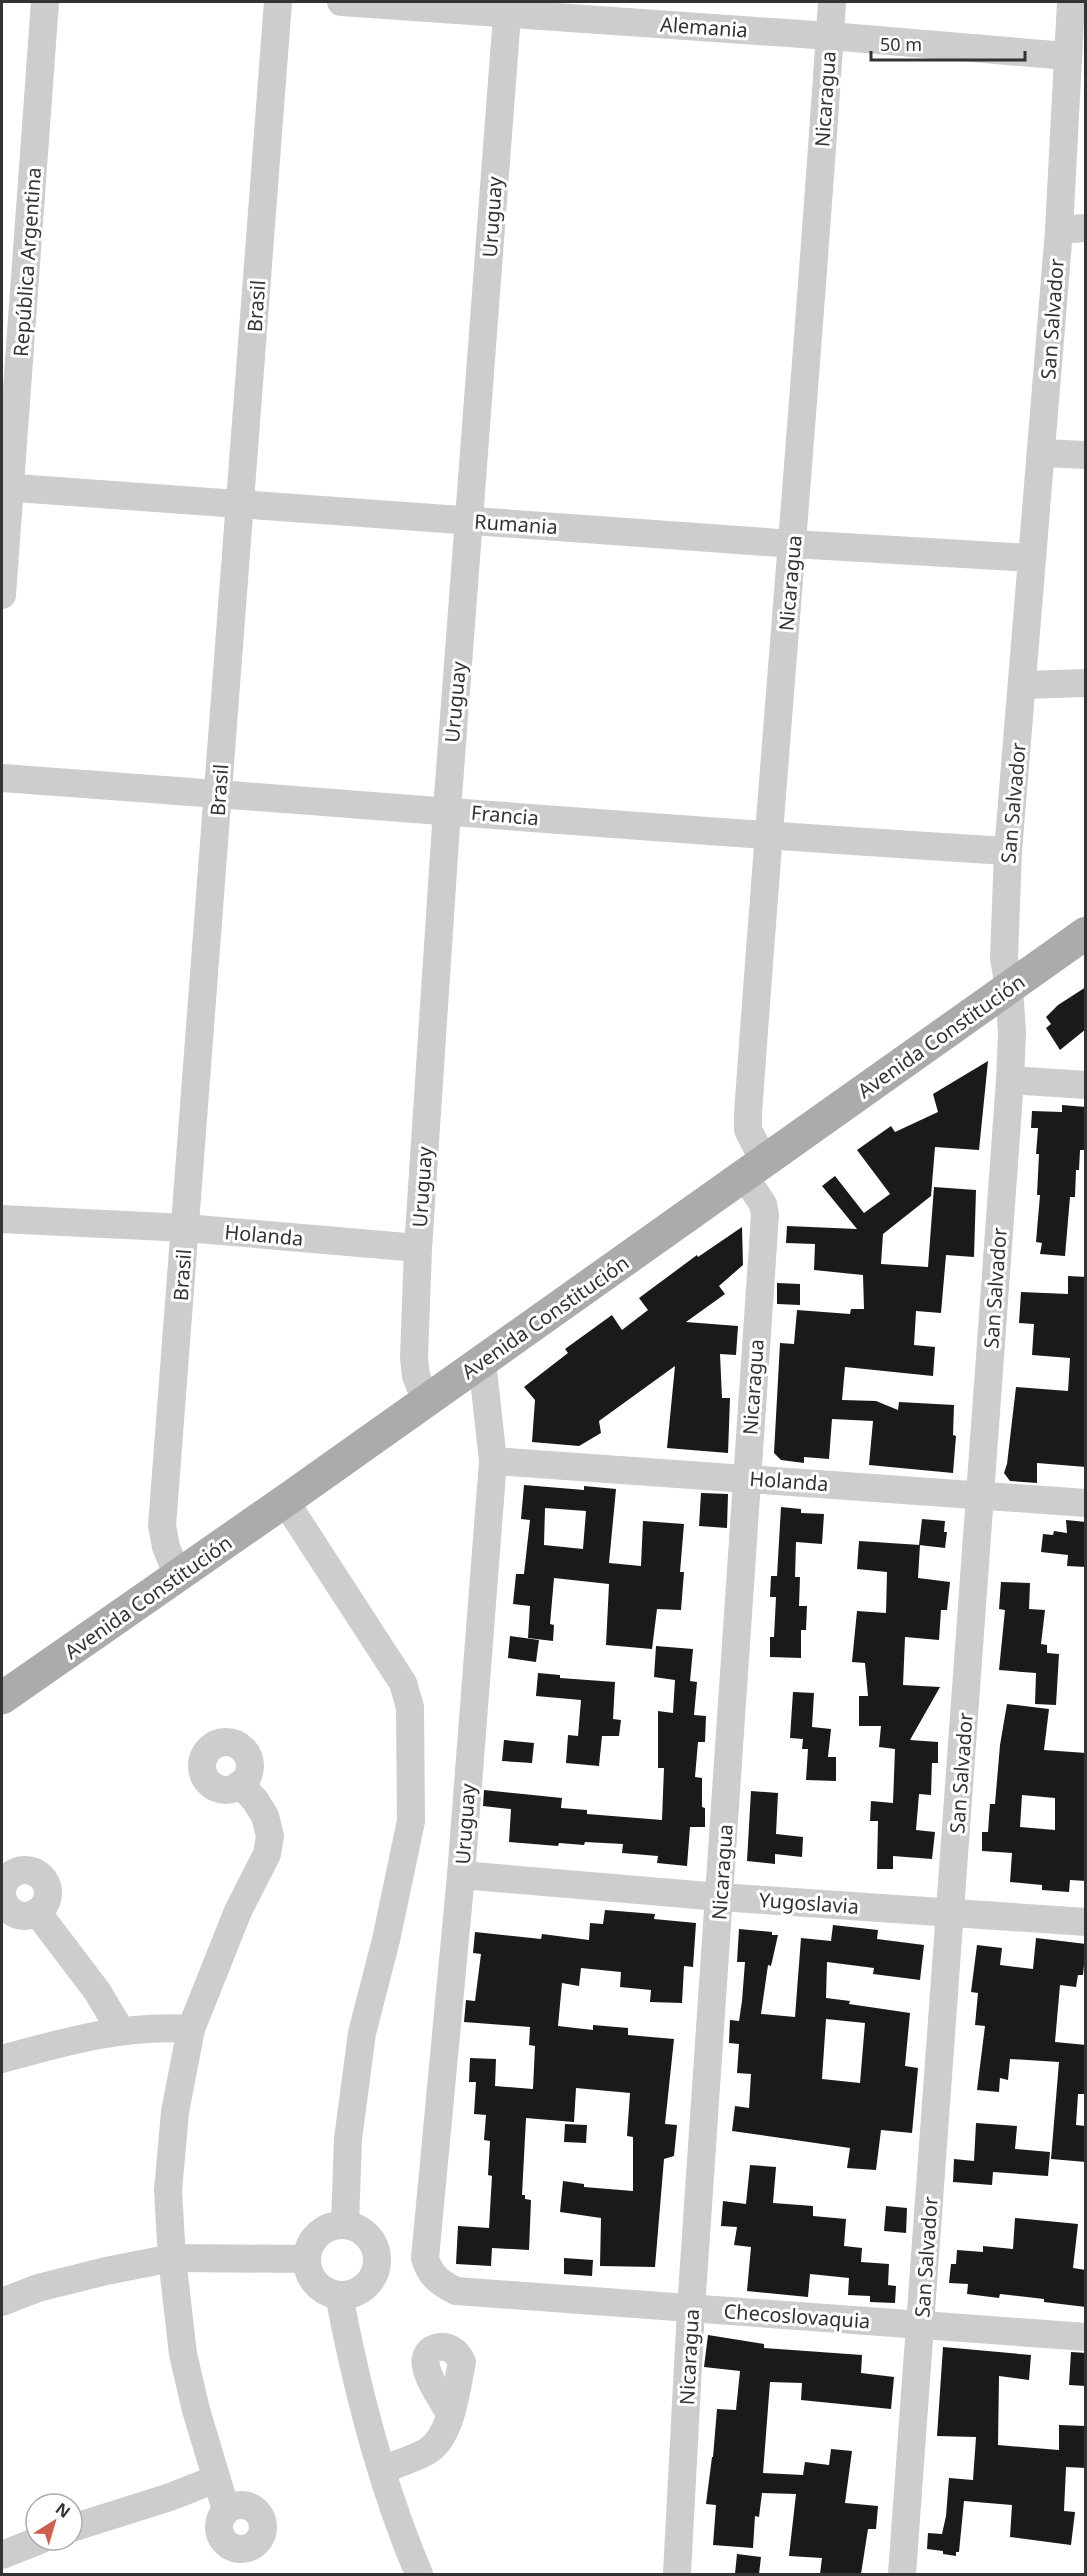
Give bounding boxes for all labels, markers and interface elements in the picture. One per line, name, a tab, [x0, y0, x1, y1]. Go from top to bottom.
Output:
street label: Alemania	[659, 10, 749, 44]
scale bar	[871, 24, 1026, 62]
text: 50 m	[880, 32, 922, 56]
street label: Nicaragua	[808, 50, 842, 148]
street label: República Argentina	[7, 166, 47, 358]
street label: Uruguay	[476, 175, 508, 259]
street label: San Salvador	[1034, 258, 1070, 380]
street label: Brasil	[241, 279, 271, 333]
street label: Rumania	[473, 508, 559, 540]
street label: Nicaragua	[772, 534, 808, 632]
street label: Uruguay	[438, 660, 472, 744]
street label: San Salvador	[994, 741, 1032, 865]
street label: Brasil	[204, 763, 234, 817]
street label: Francia	[470, 799, 540, 831]
street label: Avenida Constitución	[852, 968, 1030, 1104]
street label: Uruguay	[406, 1145, 438, 1229]
street label: Holanda	[223, 1218, 305, 1252]
street label: San Salvador	[977, 1227, 1013, 1349]
street label: Brasil	[167, 1248, 197, 1302]
street label: Avenida Constitución	[456, 1249, 634, 1385]
street label: Nicaragua	[736, 1338, 770, 1436]
street label: Holanda	[749, 1465, 829, 1497]
street label: Avenida Constitución	[59, 1529, 237, 1665]
street label: San Salvador	[943, 1712, 979, 1834]
street label: Uruguay	[449, 1782, 481, 1866]
street label: Nicaragua	[705, 1823, 739, 1921]
street label: Yugoslavia	[758, 1886, 860, 1920]
street label: San Salvador	[908, 2196, 944, 2318]
street label: Checoslovaquia	[723, 2297, 871, 2335]
street label: Nicaragua	[673, 2308, 705, 2406]
north arrow	[24, 2492, 84, 2552]
text: N	[51, 2497, 75, 2523]

